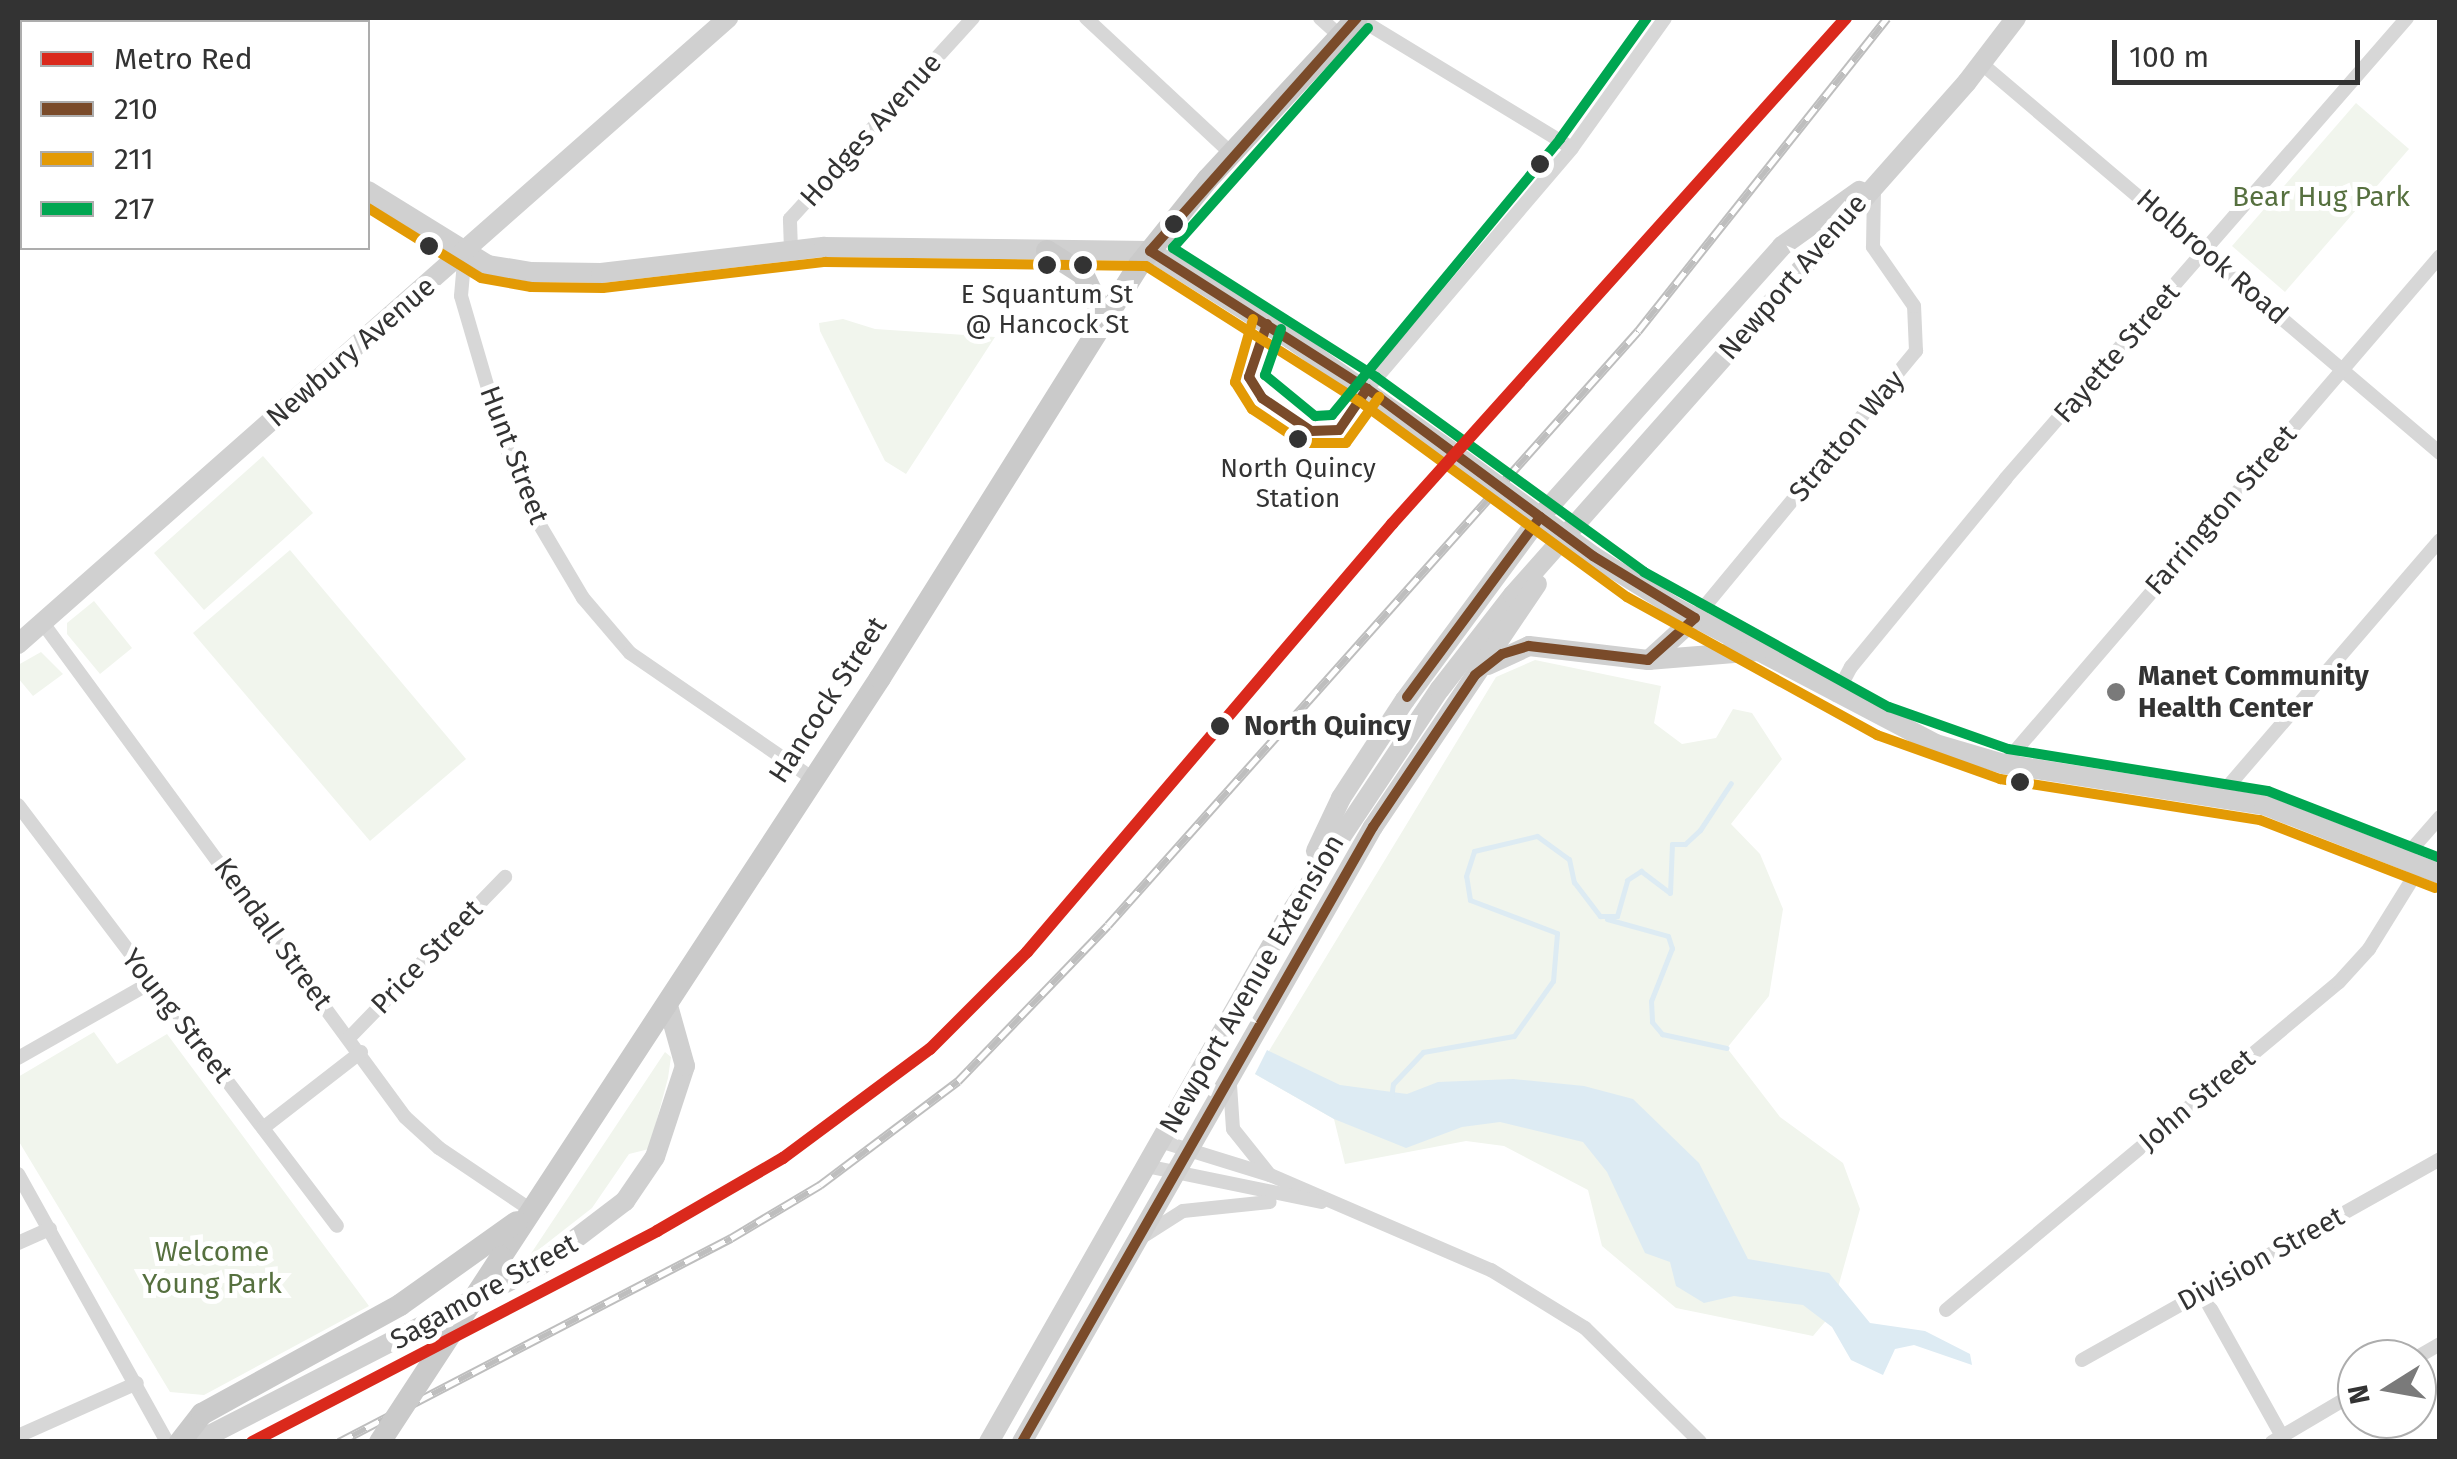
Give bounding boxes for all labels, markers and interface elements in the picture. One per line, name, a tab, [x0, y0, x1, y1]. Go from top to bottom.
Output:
legend	[20, 20, 370, 250]
scale bar	[2117, 20, 2364, 82]
text: 100 m	[2129, 39, 2209, 75]
text: Metro Red	[114, 41, 253, 77]
street label: Hodges Avenue	[793, 46, 949, 214]
text: 210	[114, 91, 158, 127]
text: 211	[114, 141, 154, 177]
unlabelled marker	[1530, 154, 1550, 174]
park label: Bear Hug Park	[2232, 180, 2410, 214]
street label: Holbrook Road	[2130, 182, 2294, 332]
street label: Newport Avenue	[1712, 187, 1874, 367]
text: 217	[114, 191, 154, 227]
unlabelled marker	[1164, 214, 1184, 234]
unlabelled marker	[419, 236, 439, 256]
marker: E Squantum St @ Hancock St	[1037, 255, 1057, 275]
unlabelled marker	[1073, 255, 1093, 275]
street label: Newbury Avenue	[260, 270, 442, 434]
street label: Fayette Street	[2047, 276, 2187, 430]
place label: E Squantum St @ Hancock St	[961, 279, 1133, 340]
street label: Stratton Way	[1782, 363, 1912, 509]
street label: Hunt Street	[472, 381, 556, 529]
street label: Farrington Street	[2138, 418, 2304, 602]
marker: North Quincy Station	[1288, 429, 1308, 449]
place label: North Quincy Station	[1220, 453, 1376, 514]
street label: Hancock Street	[762, 611, 894, 789]
place label: Manet Community Health Center	[2138, 659, 2369, 725]
marker: Manet Community Health Center	[2103, 679, 2129, 705]
place label: North Quincy	[1244, 709, 1411, 743]
marker: North Quincy	[1205, 711, 1235, 741]
unlabelled marker	[2010, 772, 2030, 792]
street label: Newport Avenue Extension	[1153, 828, 1351, 1140]
street label: Kendall Street	[207, 852, 339, 1016]
street label: Price Street	[364, 893, 490, 1021]
street label: Young Street	[114, 942, 240, 1090]
street label: John Street	[2132, 1042, 2262, 1158]
street label: Division Street	[2172, 1200, 2350, 1318]
street label: Sagamore Street	[385, 1227, 583, 1357]
park label: Welcome Young Park	[142, 1235, 282, 1301]
north arrow	[2337, 1339, 2437, 1439]
text: N	[2341, 1382, 2377, 1407]

